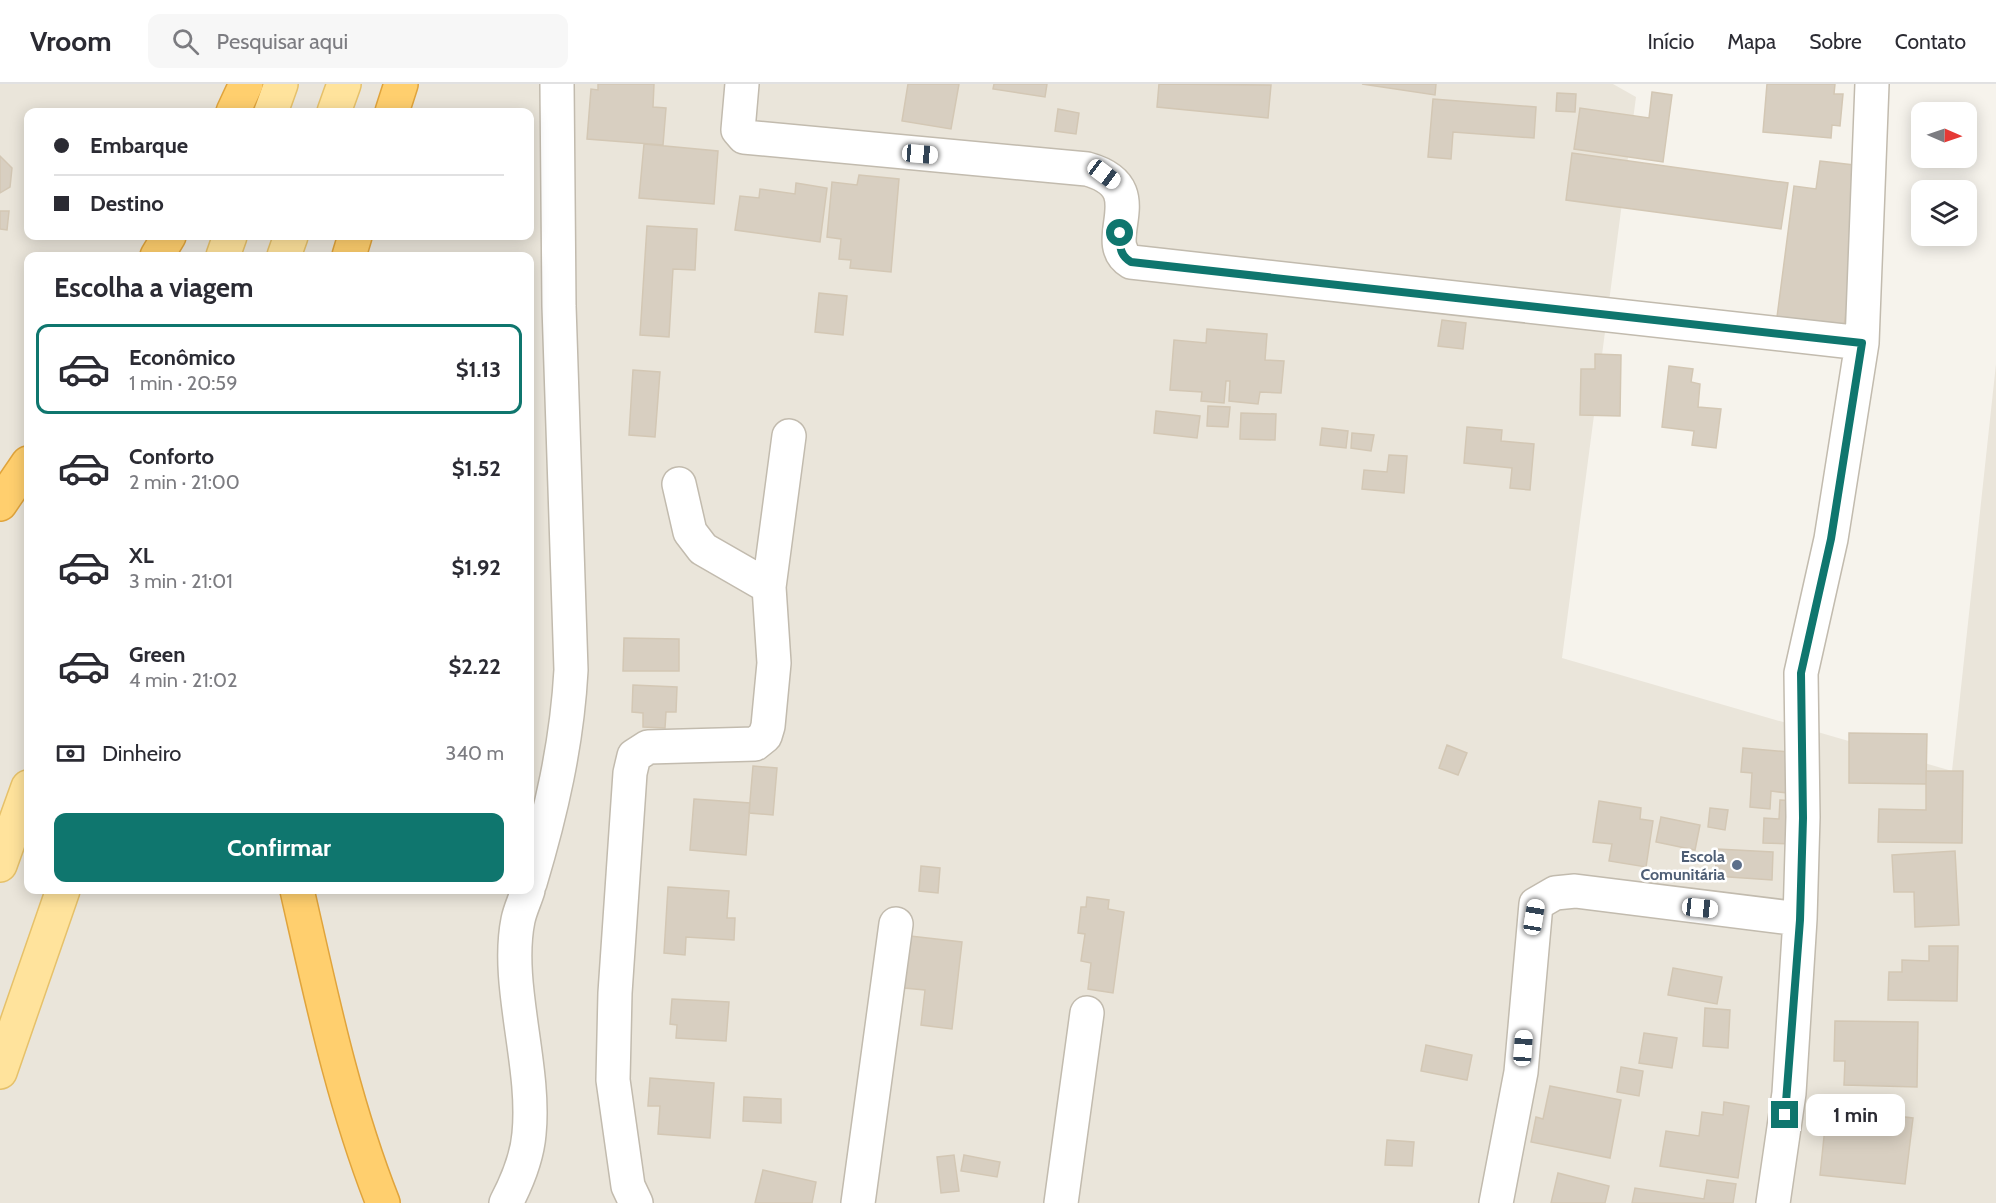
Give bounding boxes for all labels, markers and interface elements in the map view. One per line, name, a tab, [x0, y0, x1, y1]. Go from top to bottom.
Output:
search box	[148, 14, 568, 68]
text: Vroom	[30, 24, 112, 58]
icon: search	[169, 25, 202, 58]
text: Pesquisar aqui	[217, 28, 348, 55]
text: Início	[1647, 29, 1694, 54]
text: Mapa	[1727, 29, 1776, 54]
text: Sobre	[1809, 29, 1862, 54]
text: Contato	[1895, 29, 1966, 54]
north arrow	[1911, 102, 1977, 168]
map controls	[1911, 102, 1977, 246]
text: Embarque	[90, 132, 188, 159]
car	[901, 143, 939, 165]
car	[1084, 156, 1124, 192]
button: layers	[1911, 180, 1977, 246]
text: Destino	[90, 190, 164, 217]
route start	[1106, 219, 1133, 246]
text: Escolha a viagem	[54, 271, 253, 304]
icon: car	[57, 342, 111, 396]
text: Econômico	[129, 344, 235, 371]
text: $1.13	[456, 356, 501, 383]
text: 1 min · 20:59	[129, 371, 238, 395]
icon: car	[57, 441, 111, 495]
text: Conforto	[129, 443, 214, 470]
text: $1.52	[452, 455, 501, 482]
text: 2 min · 21:00	[129, 470, 240, 494]
icon: car	[57, 540, 111, 594]
text: XL	[129, 542, 154, 569]
text: $1.92	[452, 554, 501, 581]
text: 3 min · 21:01	[129, 569, 233, 593]
icon: car	[57, 639, 111, 693]
text: Green	[129, 641, 185, 668]
text: $2.22	[448, 653, 501, 680]
text: 4 min · 21:02	[129, 668, 237, 692]
icon: cash	[54, 737, 87, 770]
text: Dinheiro	[102, 740, 181, 767]
text: 340 m	[446, 741, 504, 765]
button: Confirmar	[54, 813, 504, 882]
place label: Escola Comunitária	[1640, 847, 1725, 884]
marker: Escola Comunitária	[1730, 858, 1744, 872]
car	[1681, 897, 1719, 919]
car	[1522, 898, 1546, 936]
car	[1513, 1029, 1533, 1067]
callout: 1 min	[1806, 1094, 1905, 1136]
route end	[1771, 1101, 1798, 1128]
text: 1 min	[1833, 1103, 1878, 1127]

